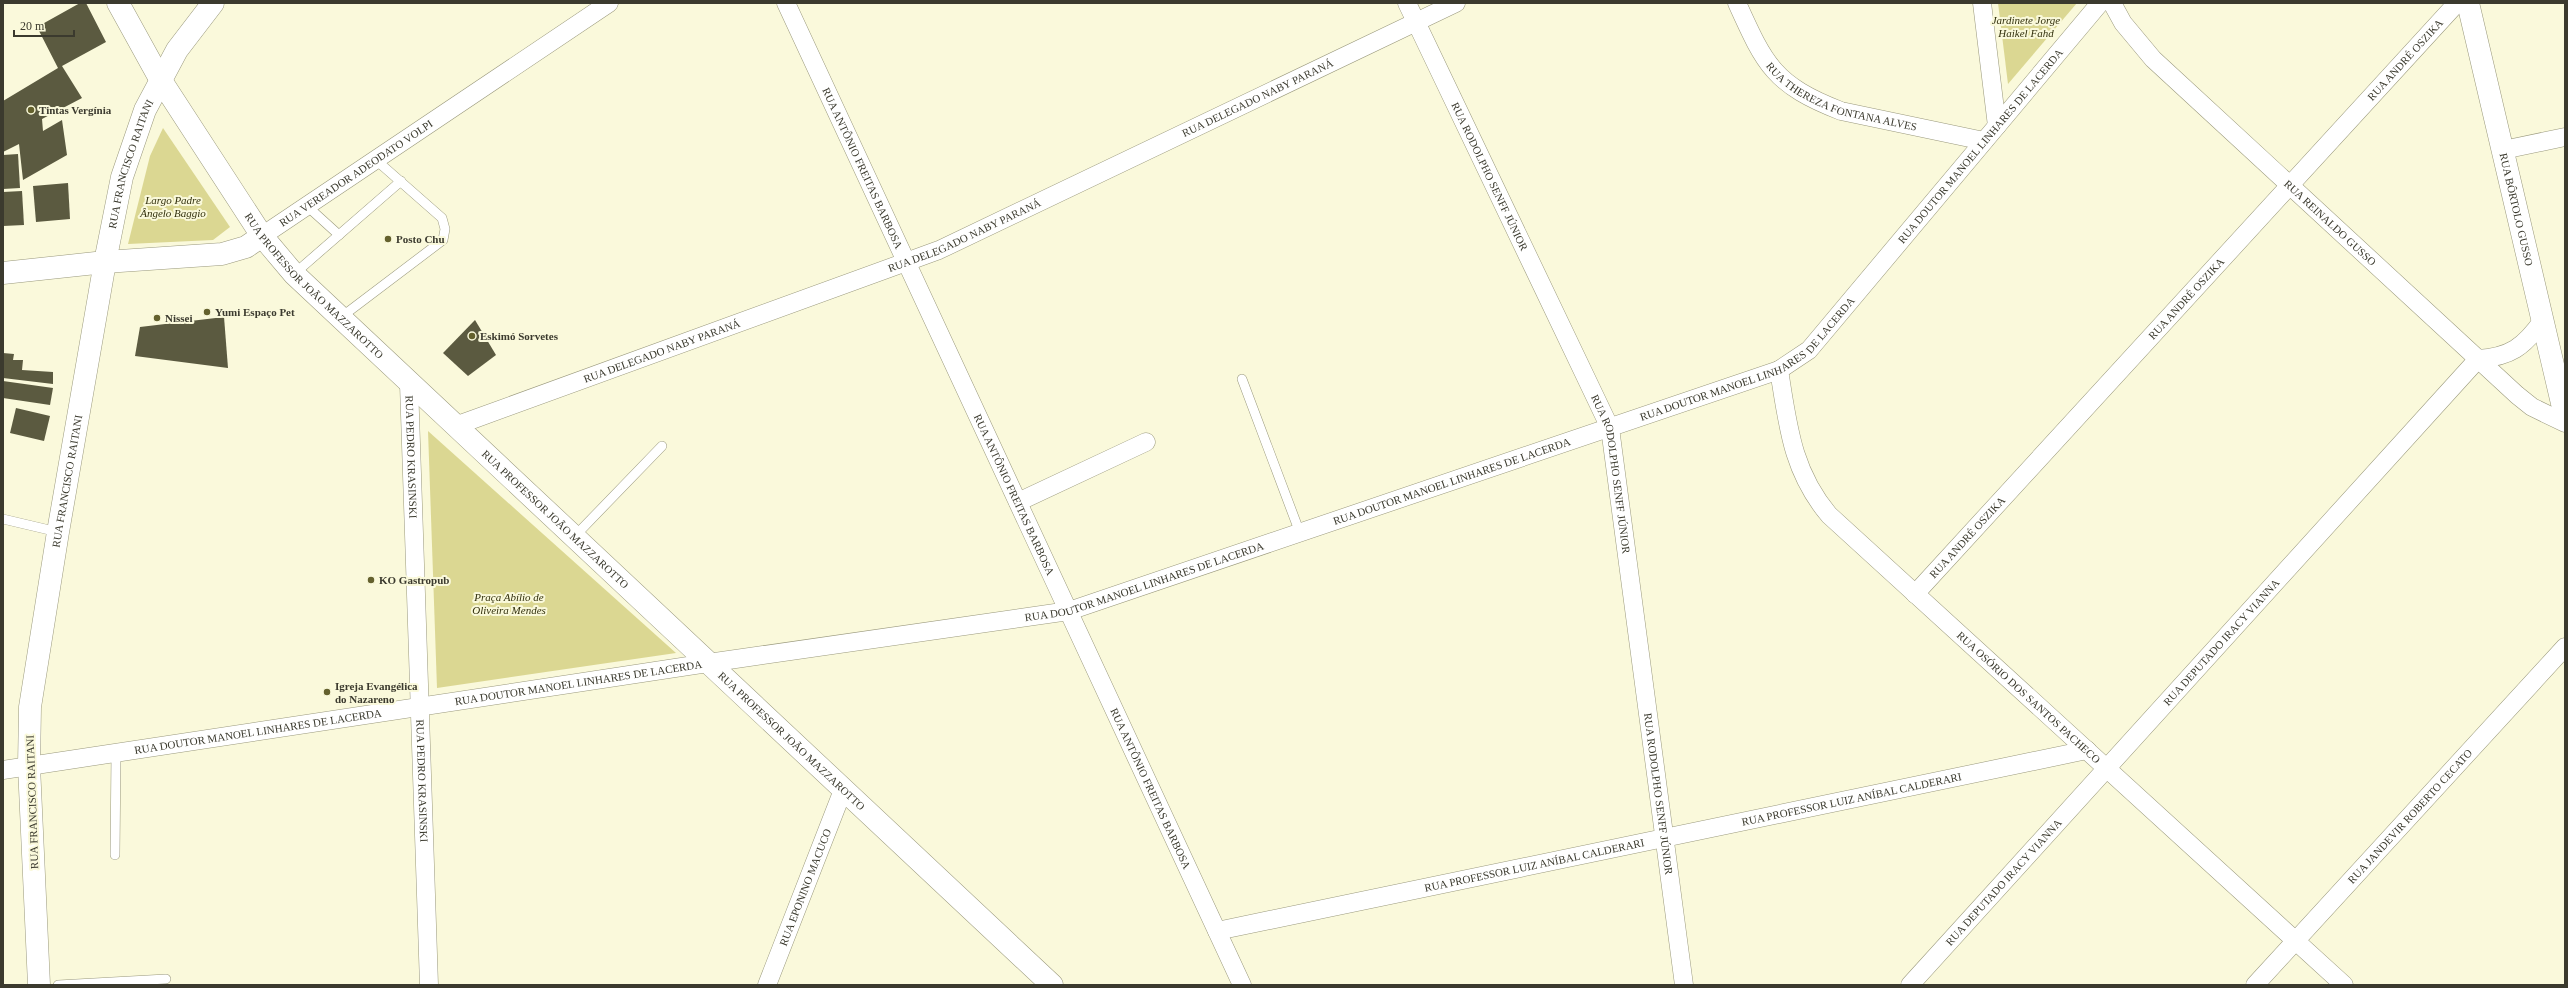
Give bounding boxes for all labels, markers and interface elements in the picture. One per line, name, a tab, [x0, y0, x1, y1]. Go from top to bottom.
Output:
scale bar	[14, 12, 74, 38]
park label: Jardinete Jorge Haikel Fahd	[1992, 14, 2060, 39]
street label: RUA ANDRÉ OSZIKA	[2365, 17, 2445, 103]
text: 20 m	[20, 19, 45, 33]
street label: RUA DOUTOR MANOEL LINHARES DE LACERDA	[1895, 46, 2065, 246]
street label: RUA DELEGADO NABY PARANÁ	[1180, 57, 1335, 139]
street label: RUA THEREZA FONTANA ALVES	[1764, 60, 1918, 133]
street label: RUA ANTÔNIO FREITAS BARBOSA	[820, 86, 905, 251]
street label: RUA FRANCISCO RAITANI	[106, 97, 156, 230]
street label: RUA RODOLPHO SENFF JÚNIOR	[1449, 100, 1531, 253]
place label: Tintas Vergínia	[39, 104, 112, 116]
marker: Tintas Vergínia	[26, 105, 36, 115]
street label: RUA VEREADOR ADEODATO VOLPI	[277, 117, 435, 229]
street label: RUA BÔRTOLO GUSSO	[2497, 152, 2536, 267]
street label: RUA REINALDO GUSSO	[2282, 177, 2379, 268]
park label: Largo Padre Ângelo Baggio	[139, 194, 206, 219]
street label: RUA DELEGADO NABY PARANÁ	[886, 196, 1043, 274]
street label: RUA PROFESSOR JOÃO MAZZAROTTO	[243, 211, 386, 361]
place label: Posto Chu	[396, 233, 445, 245]
marker: Posto Chu	[383, 234, 393, 244]
street label: RUA ANDRÉ OSZIKA	[2146, 255, 2226, 342]
street label: RUA DOUTOR MANOEL LINHARES DE LACERDA	[1638, 295, 1857, 423]
place label: Yumi Espaço Pet	[215, 306, 295, 318]
marker: Yumi Espaço Pet	[202, 307, 212, 317]
place label: Nissei	[165, 312, 193, 324]
marker: Nissei	[152, 313, 162, 323]
street label: RUA DELEGADO NABY PARANÁ	[582, 317, 742, 385]
place label: Eskimó Sorvetes	[480, 330, 559, 342]
marker: Eskimó Sorvetes	[467, 331, 477, 341]
street label: RUA RODOLPHO SENFF JÚNIOR	[1589, 392, 1633, 555]
street label: RUA PEDRO KRASINSKI	[403, 395, 419, 519]
street label: RUA ANTÔNIO FREITAS BARBOSA	[972, 412, 1057, 577]
street label: RUA FRANCISCO RAITANI	[50, 414, 84, 548]
street label: RUA DOUTOR MANOEL LINHARES DE LACERDA	[1331, 435, 1572, 527]
street label: RUA PROFESSOR JOÃO MAZZAROTTO	[480, 447, 631, 591]
street label: RUA ANDRÉ OSZIKA	[1927, 494, 2007, 580]
street label: RUA DOUTOR MANOEL LINHARES DE LACERDA	[1024, 539, 1265, 623]
place label: KO Gastropub	[379, 574, 449, 586]
marker: KO Gastropub	[366, 575, 376, 585]
street label: RUA DEPUTADO IRACY VIANNA	[2161, 576, 2282, 708]
park label: Praça Abílio de Oliveira Mendes	[472, 591, 546, 616]
street label: RUA OSÓRIO DOS SANTOS PACHECO	[1955, 629, 2103, 766]
street label: RUA DOUTOR MANOEL LINHARES DE LACERDA	[454, 658, 703, 707]
street label: RUA PROFESSOR JOÃO MAZZAROTTO	[716, 669, 867, 812]
place label: Igreja Evangélica do Nazareno	[335, 680, 418, 705]
marker: Igreja Evangélica do Nazareno	[322, 687, 332, 697]
street label: RUA ANTÔNIO FREITAS BARBOSA	[1108, 706, 1193, 871]
street label: RUA DOUTOR MANOEL LINHARES DE LACERDA	[134, 707, 383, 756]
street label: RUA RODOLPHO SENFF JÚNIOR	[1642, 712, 1675, 876]
street label: RUA PEDRO KRASINSKI	[414, 719, 430, 843]
street label: RUA FRANCISCO RAITANI	[24, 734, 40, 869]
street label: RUA JANDEVIR ROBERTO CECATO	[2345, 747, 2474, 886]
street label: RUA PROFESSOR LUIZ ANÍBAL CALDERARI	[1740, 770, 1963, 828]
street label: RUA DEPUTADO IRACY VIANNA	[1943, 816, 2064, 948]
street label: RUA EPONINO MACUCO	[777, 827, 833, 947]
street label: RUA PROFESSOR LUIZ ANÍBAL CALDERARI	[1423, 836, 1645, 894]

